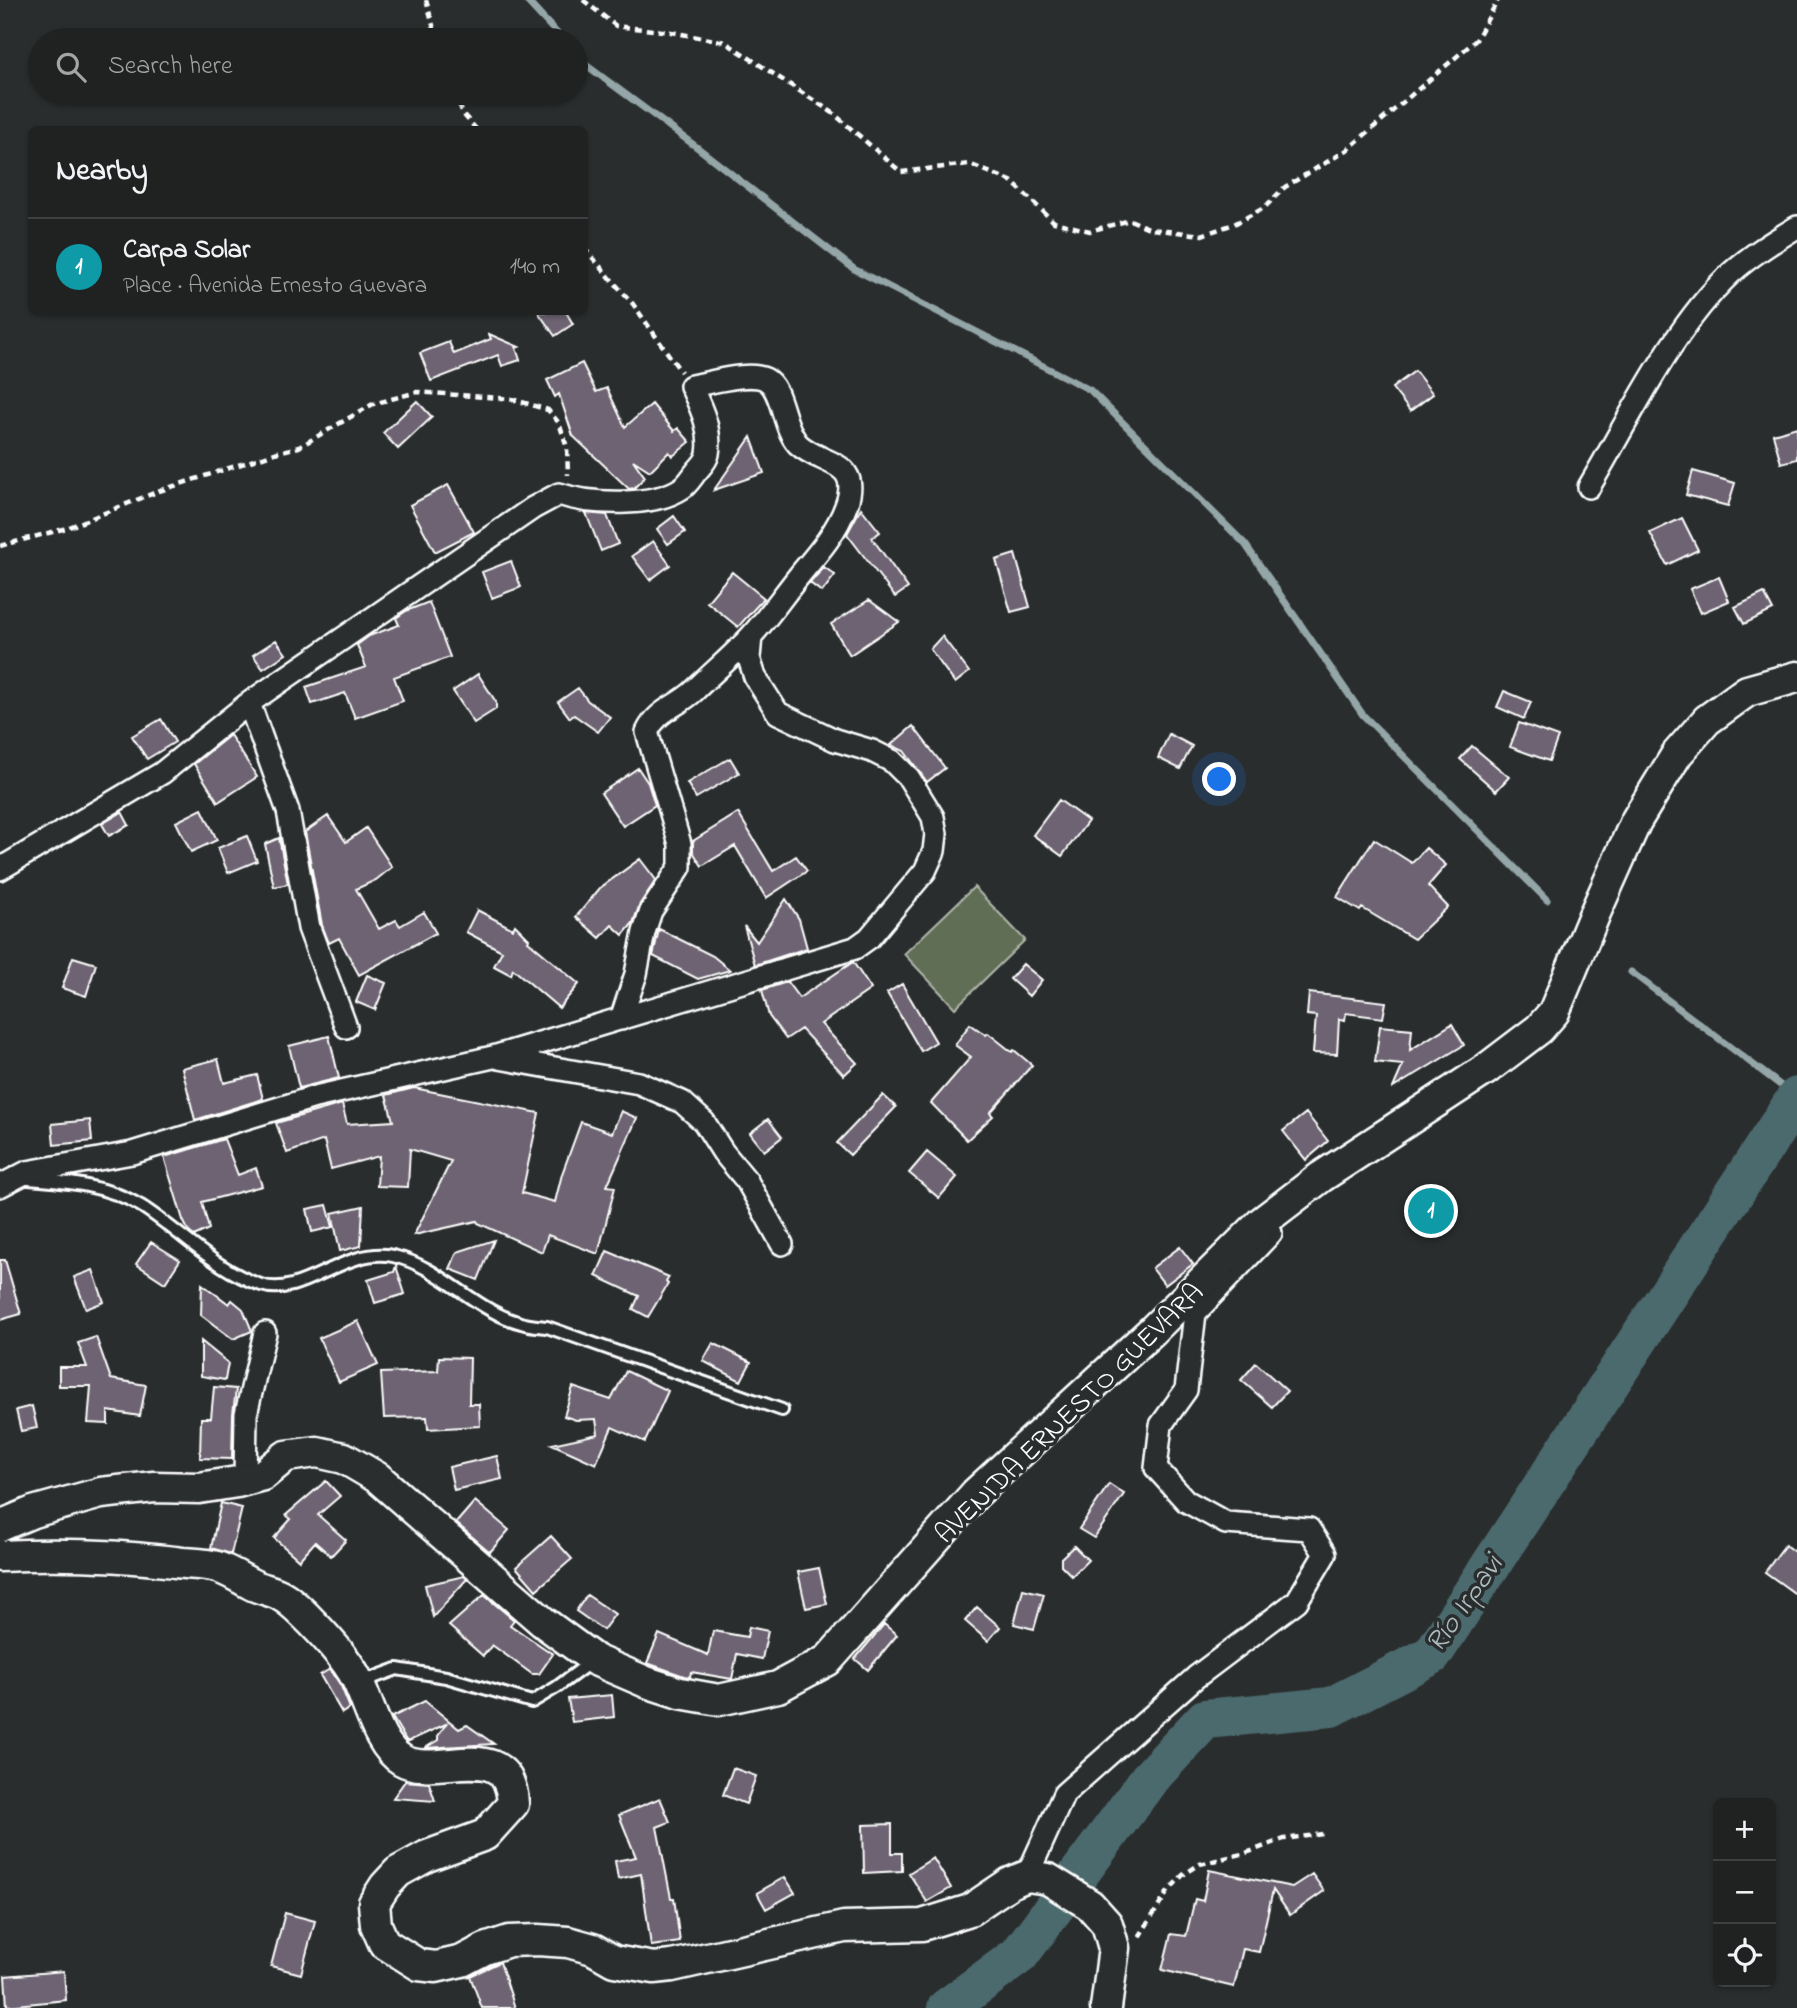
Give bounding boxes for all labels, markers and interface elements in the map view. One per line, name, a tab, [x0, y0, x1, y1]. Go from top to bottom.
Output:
search box	[28, 28, 588, 105]
icon: search	[52, 48, 90, 86]
text: Search here	[108, 48, 233, 86]
text: Nearby	[56, 150, 148, 194]
text: Carpa Solar	[123, 232, 250, 270]
text: 1	[75, 251, 83, 284]
text: 140 m	[510, 251, 560, 284]
text: Place · Avenida Ernesto Guevara	[123, 270, 427, 303]
your location	[1202, 762, 1236, 796]
pin: 1	[1408, 1185, 1454, 1237]
street label: AVENIDA ERNESTO GUEVARA	[926, 1274, 1214, 1555]
water label: Río Irpavi	[1416, 1545, 1517, 1663]
map controls	[1713, 1798, 1776, 1987]
button: +	[1713, 1798, 1776, 1861]
button: −	[1713, 1861, 1776, 1924]
button: locate	[1713, 1924, 1776, 1987]

